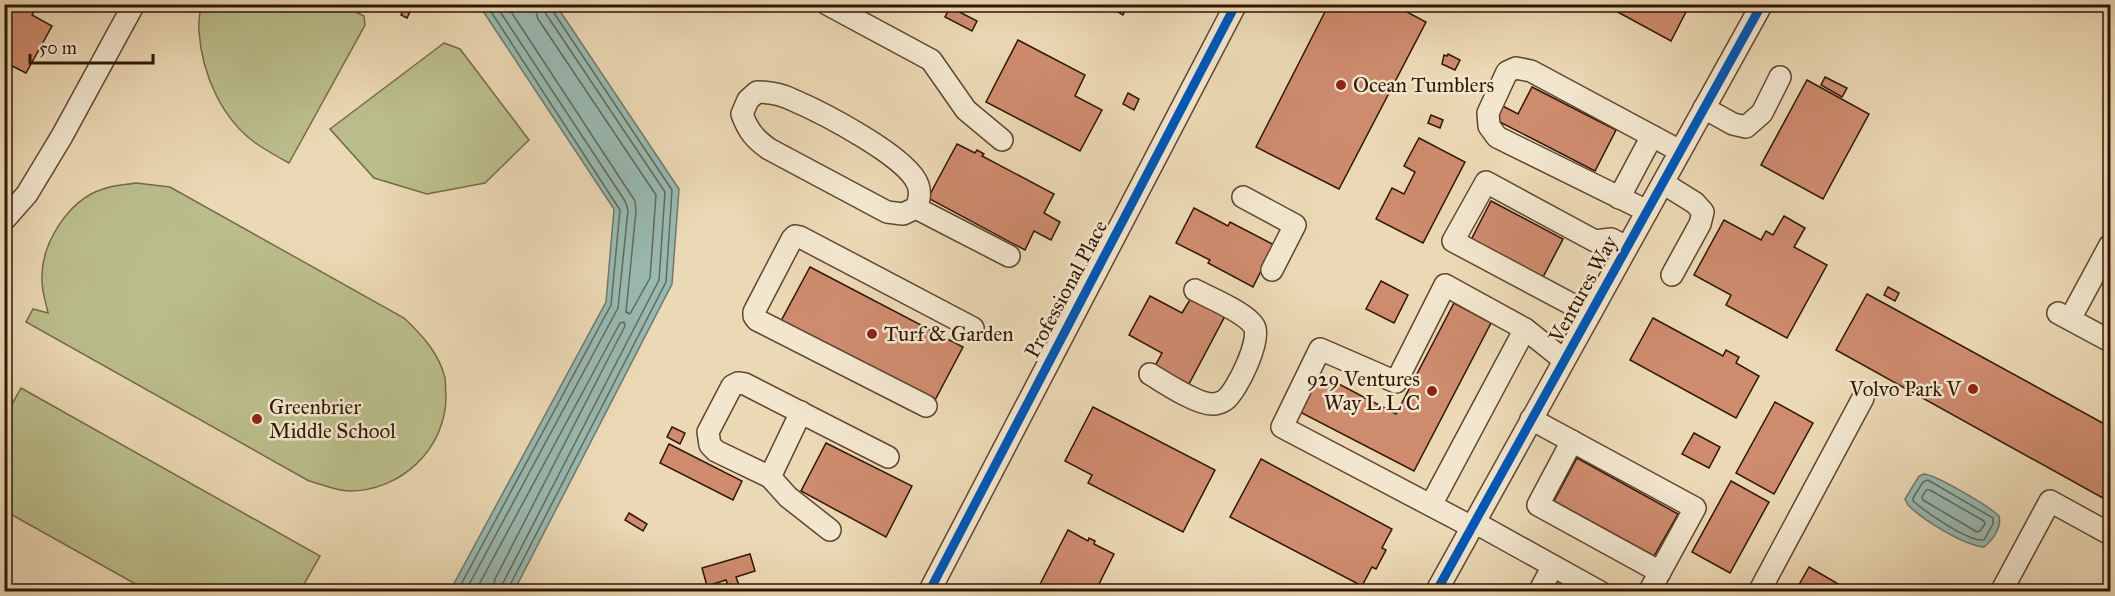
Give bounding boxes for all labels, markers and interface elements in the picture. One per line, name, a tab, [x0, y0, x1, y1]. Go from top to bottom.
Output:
scale bar	[30, 27, 153, 65]
text: 50 m	[39, 37, 77, 59]
place label: Ocean Tumblers	[1353, 72, 1494, 98]
marker: Ocean Tumblers	[1334, 78, 1348, 92]
street label: Professional Place	[1019, 215, 1113, 362]
street label: Ventures Way	[1543, 230, 1623, 348]
place label: Turf & Garden	[884, 321, 1014, 347]
marker: Turf & Garden	[865, 327, 879, 341]
place label: 929 Ventures Way L L C	[1307, 366, 1420, 416]
place label: Volvo Park V	[1848, 376, 1962, 402]
marker: Volvo Park V	[1966, 382, 1980, 396]
marker: 929 Ventures Way L L C	[1425, 384, 1439, 398]
place label: Greenbrier Middle School	[269, 394, 396, 444]
marker: Greenbrier Middle School	[250, 412, 264, 426]

